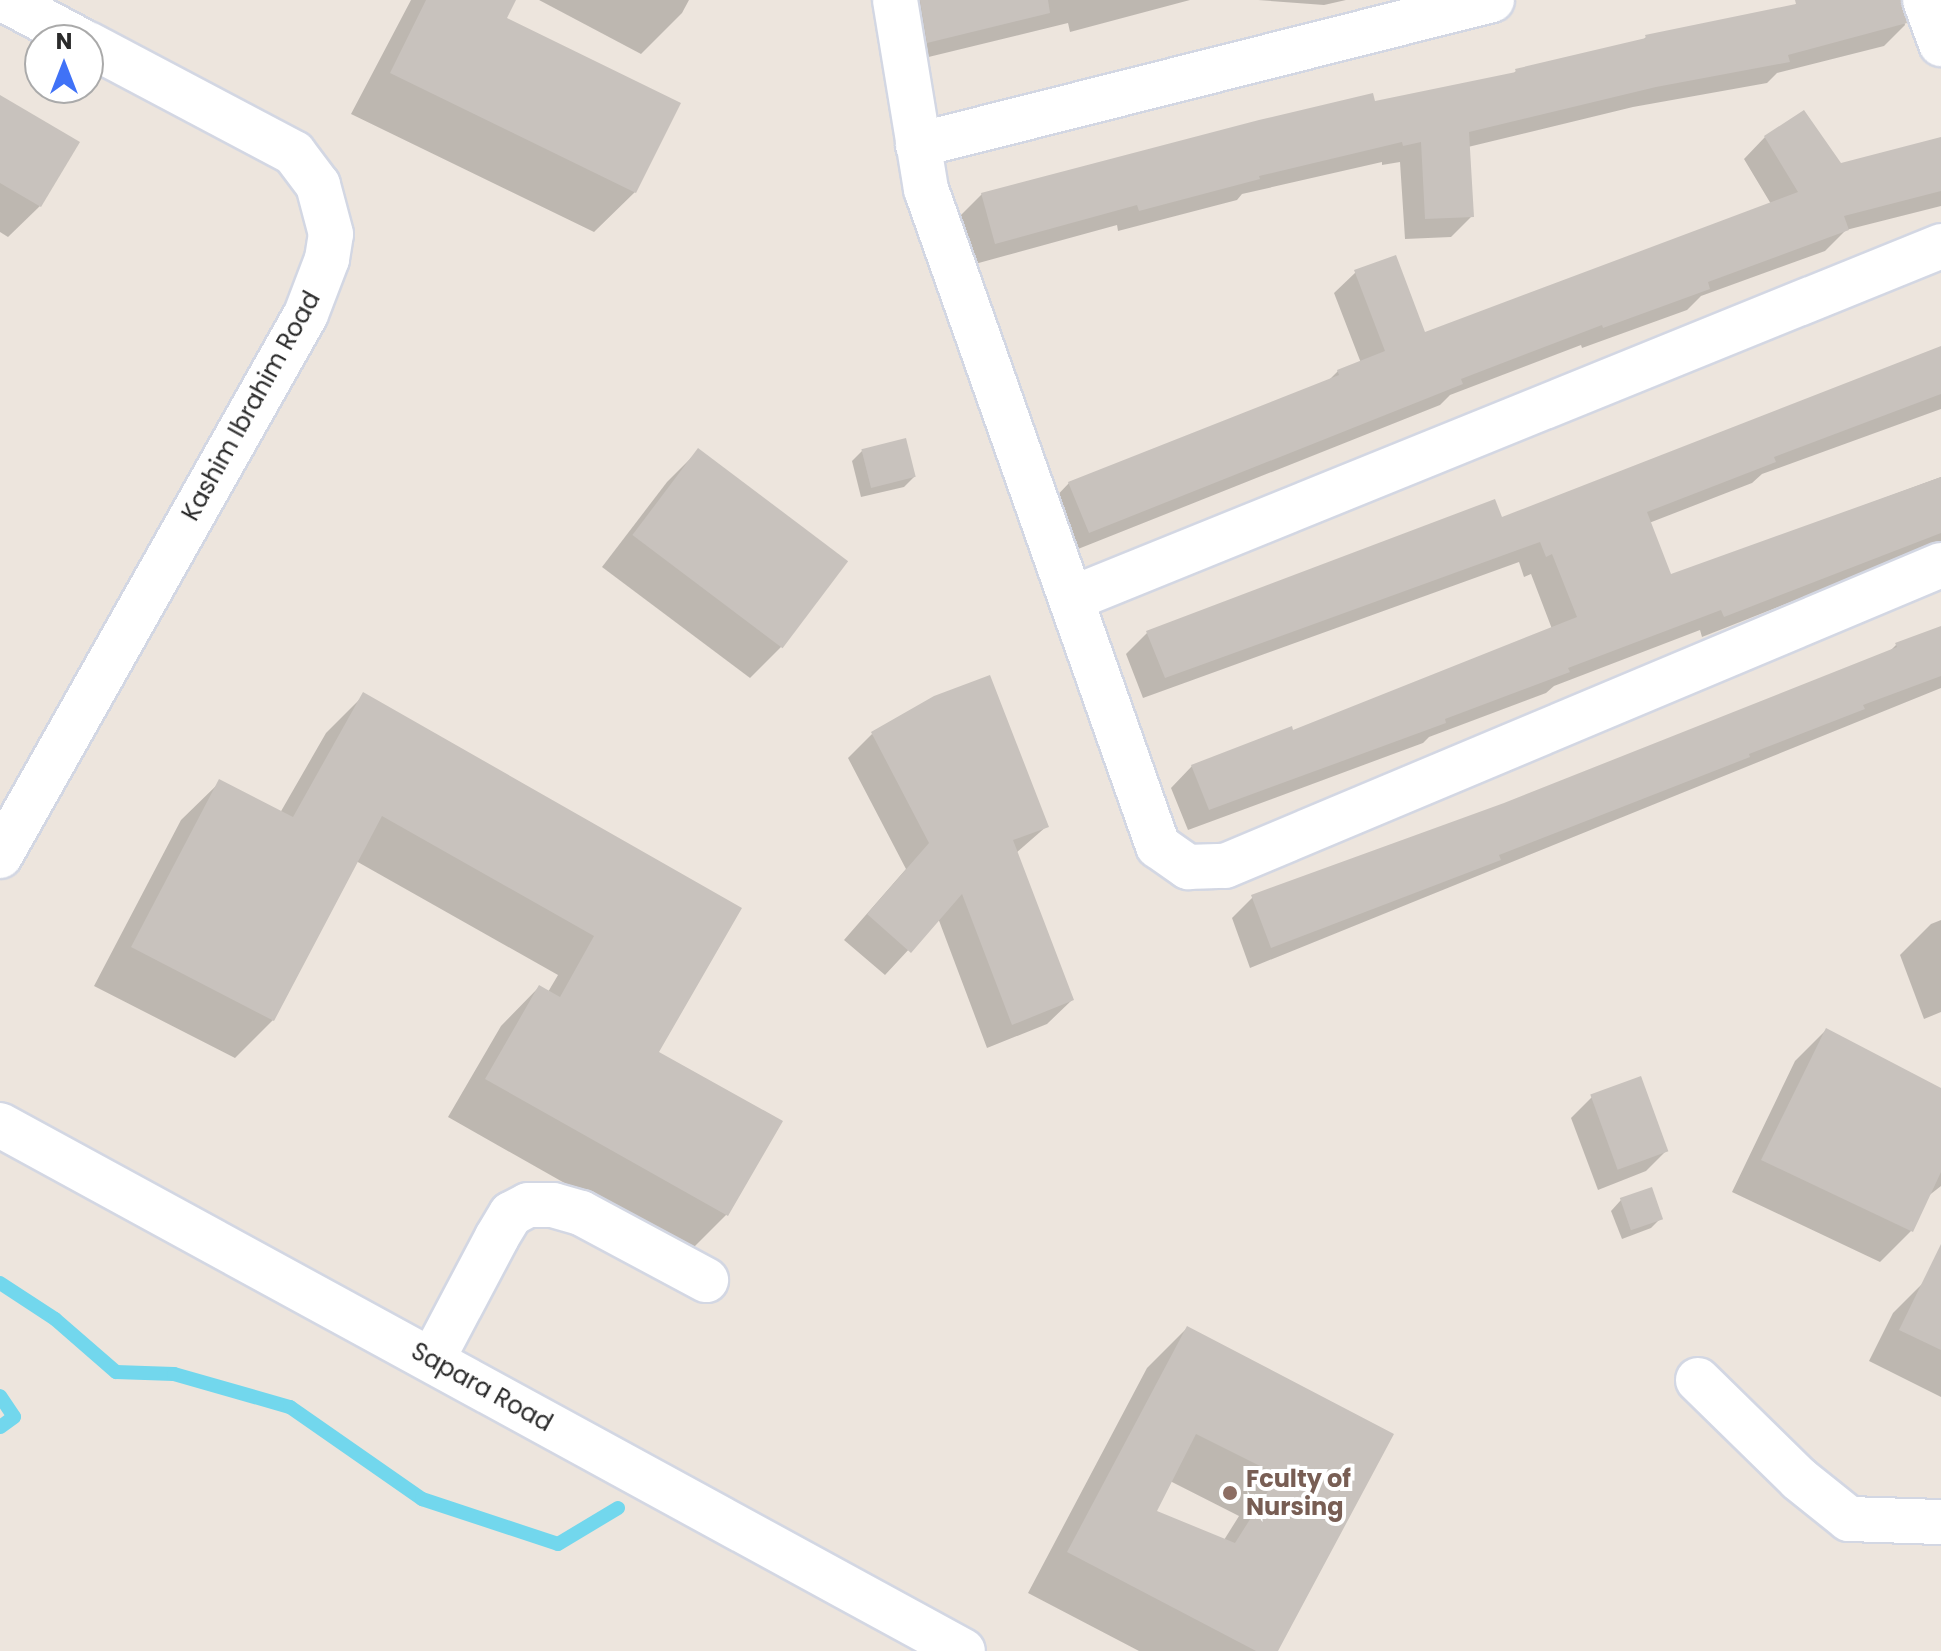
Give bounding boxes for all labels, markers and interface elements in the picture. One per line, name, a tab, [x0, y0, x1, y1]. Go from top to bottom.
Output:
north arrow	[24, 24, 104, 104]
text: N	[56, 26, 72, 57]
street label: Kashim Ibrahim Road	[176, 286, 326, 526]
street label: Sapara Road	[406, 1336, 558, 1438]
place label: Fculty of Nursing	[1246, 1465, 1351, 1521]
marker: Fculty of Nursing	[1221, 1484, 1239, 1502]

